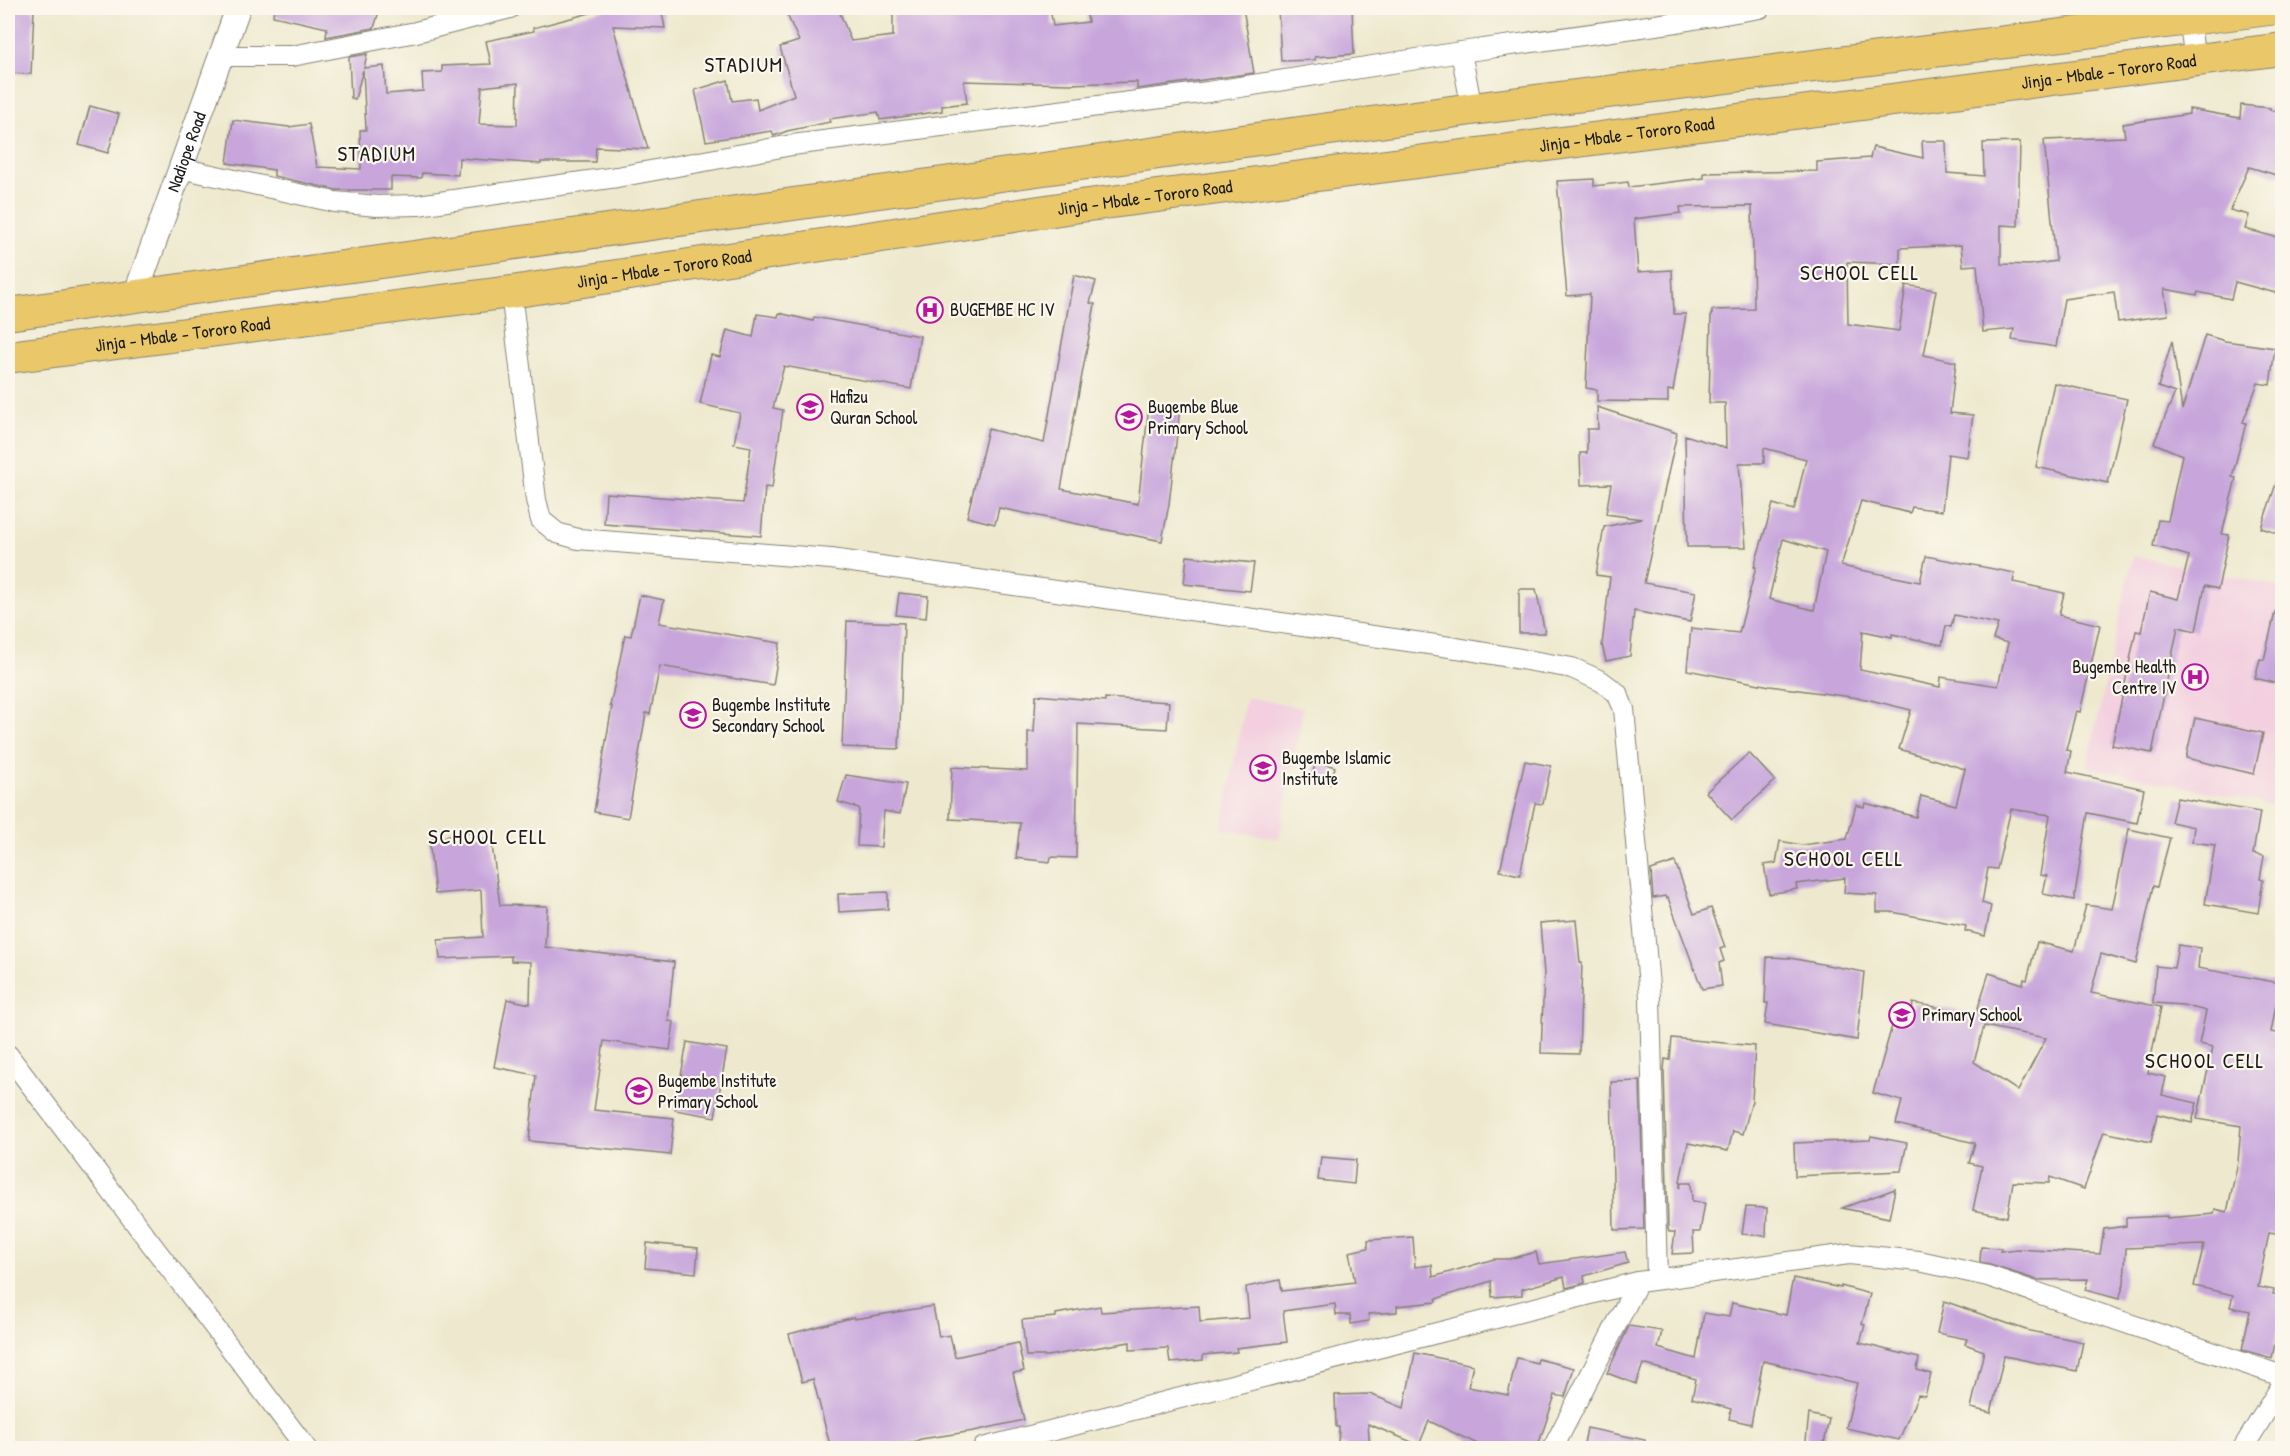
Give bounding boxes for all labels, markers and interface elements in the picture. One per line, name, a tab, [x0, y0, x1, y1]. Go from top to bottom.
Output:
street label: Jinja - Mbale - Tororo Road	[2020, 47, 2198, 95]
district label: STADIUM	[704, 50, 784, 79]
street label: Nadiope Road	[160, 108, 212, 195]
street label: Jinja - Mbale - Tororo Road	[1538, 110, 1716, 158]
district label: STADIUM	[337, 139, 417, 168]
street label: Jinja - Mbale - Tororo Road	[1056, 173, 1234, 221]
street label: Jinja - Mbale - Tororo Road	[575, 243, 753, 294]
district label: SCHOOL CELL	[1800, 258, 1920, 287]
hospital icon: BUGEMBE HC IV	[915, 295, 945, 325]
place label: BUGEMBE HC IV	[950, 297, 1055, 322]
street label: Jinja - Mbale - Tororo Road	[93, 310, 271, 358]
place label: Hafizu Quran School	[830, 384, 918, 430]
school or university icon: Hafizu Quran School	[795, 392, 825, 422]
place label: Bugembe Blue Primary School	[1148, 394, 1248, 440]
school or university icon: Bugembe Blue Primary School	[1114, 402, 1144, 432]
place label: Bugembe Health Centre IV	[2072, 654, 2177, 700]
hospital icon: Bugembe Health Centre IV	[2180, 662, 2210, 692]
place label: Bugembe Institute Secondary School	[712, 692, 831, 738]
school or university icon: Bugembe Institute Secondary School	[678, 700, 708, 730]
place label: Bugembe Islamic Institute	[1282, 745, 1391, 791]
school or university icon: Bugembe Islamic Institute	[1248, 753, 1278, 783]
district label: SCHOOL CELL	[428, 822, 548, 851]
district label: SCHOOL CELL	[1784, 844, 1904, 873]
school or university icon: Primary School	[1887, 1000, 1917, 1030]
place label: Primary School	[1922, 1002, 2022, 1027]
district label: SCHOOL CELL	[2145, 1046, 2265, 1075]
place label: Bugembe Institute Primary School	[658, 1068, 777, 1114]
school or university icon: Bugembe Institute Primary School	[624, 1076, 654, 1106]

